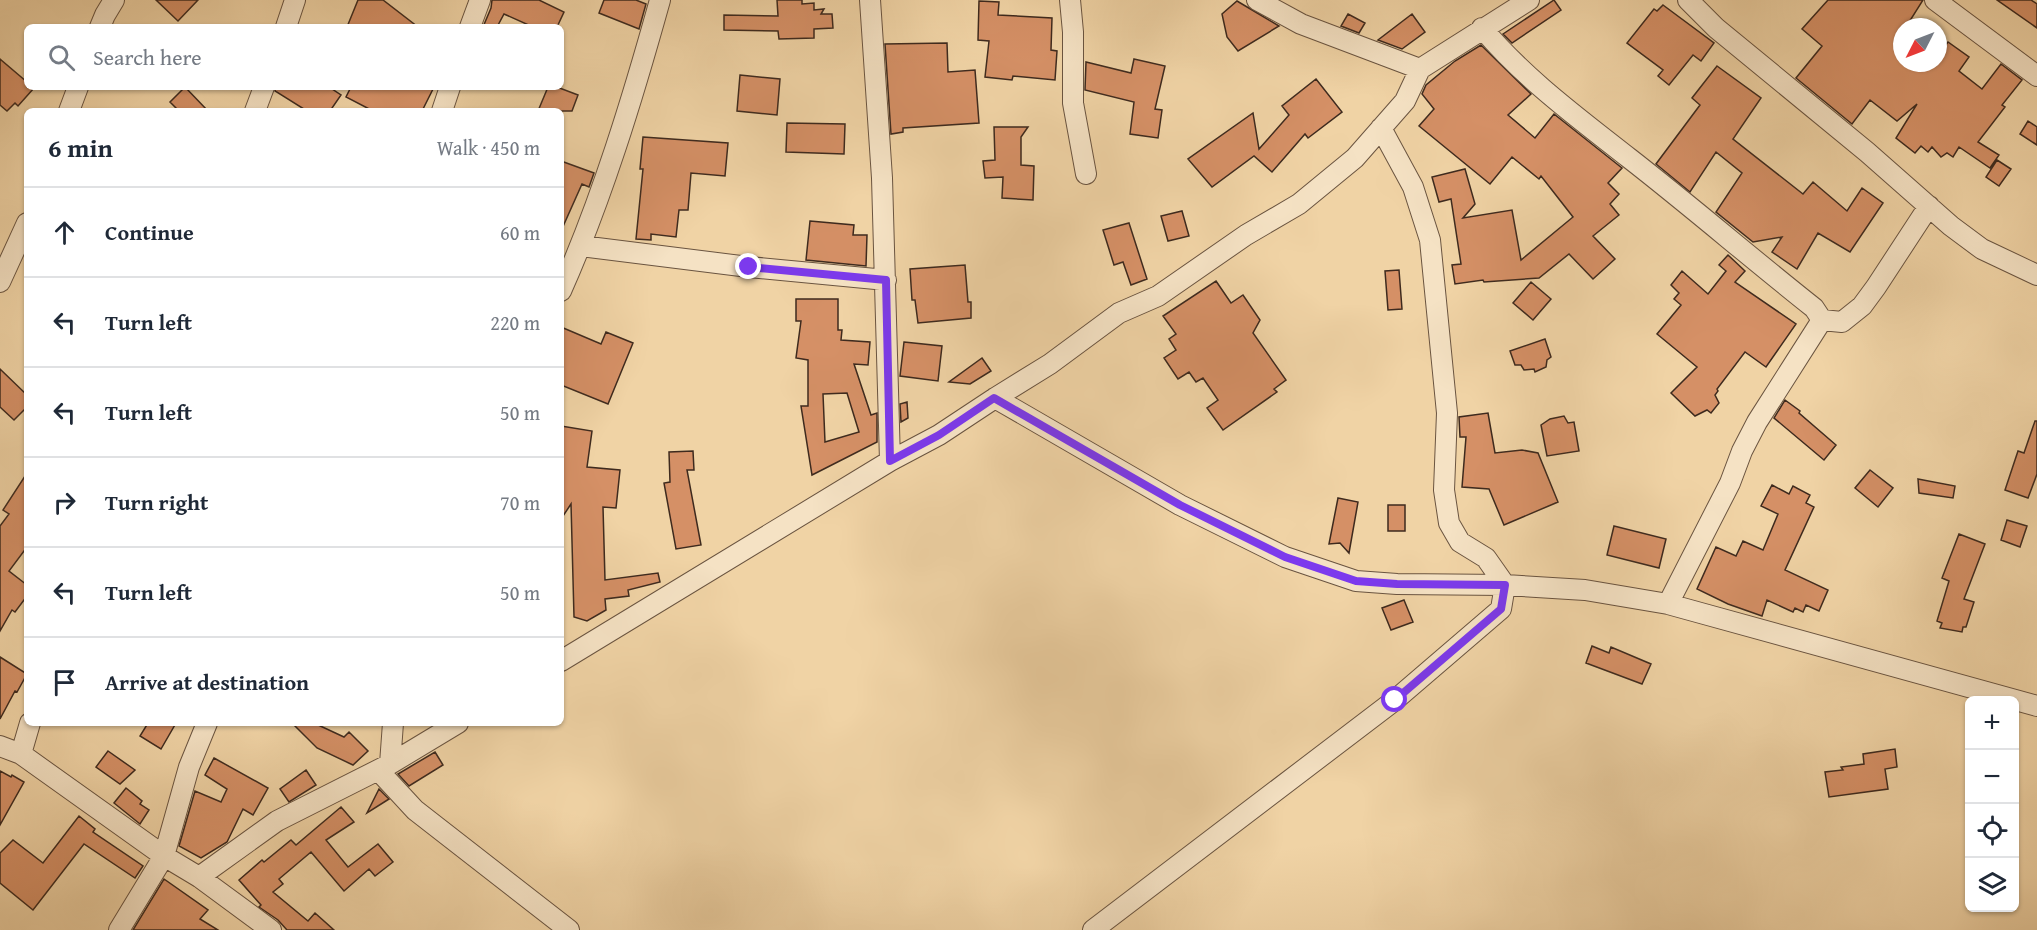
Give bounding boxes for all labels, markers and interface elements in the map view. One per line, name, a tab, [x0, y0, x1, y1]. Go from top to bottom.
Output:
north arrow	[1893, 18, 1947, 72]
search box	[24, 24, 564, 90]
icon: search	[45, 41, 78, 74]
text: Search here	[93, 41, 202, 73]
text: 6 min	[48, 128, 113, 167]
text: Walk · 450 m	[437, 133, 540, 162]
icon: ahead	[48, 216, 81, 249]
text: Continue	[105, 216, 194, 248]
text: 60 m	[500, 218, 540, 247]
route end	[735, 253, 761, 279]
icon: left	[48, 306, 81, 339]
text: Turn left	[105, 306, 192, 338]
text: 220 m	[490, 308, 540, 337]
icon: left	[48, 396, 81, 429]
text: Turn left	[105, 396, 192, 428]
text: 50 m	[500, 398, 540, 427]
icon: right	[48, 486, 81, 519]
text: Turn right	[105, 486, 208, 518]
text: 70 m	[500, 488, 540, 517]
icon: left	[48, 576, 81, 609]
text: Turn left	[105, 576, 192, 608]
text: 50 m	[500, 578, 540, 607]
icon: arrive	[48, 666, 81, 699]
text: Arrive at destination	[105, 666, 309, 698]
route start	[1381, 686, 1407, 712]
map controls	[1965, 696, 2019, 912]
button: +	[1965, 696, 2019, 750]
button: −	[1965, 750, 2019, 804]
button: locate	[1965, 804, 2019, 858]
button: layers	[1965, 858, 2019, 912]

